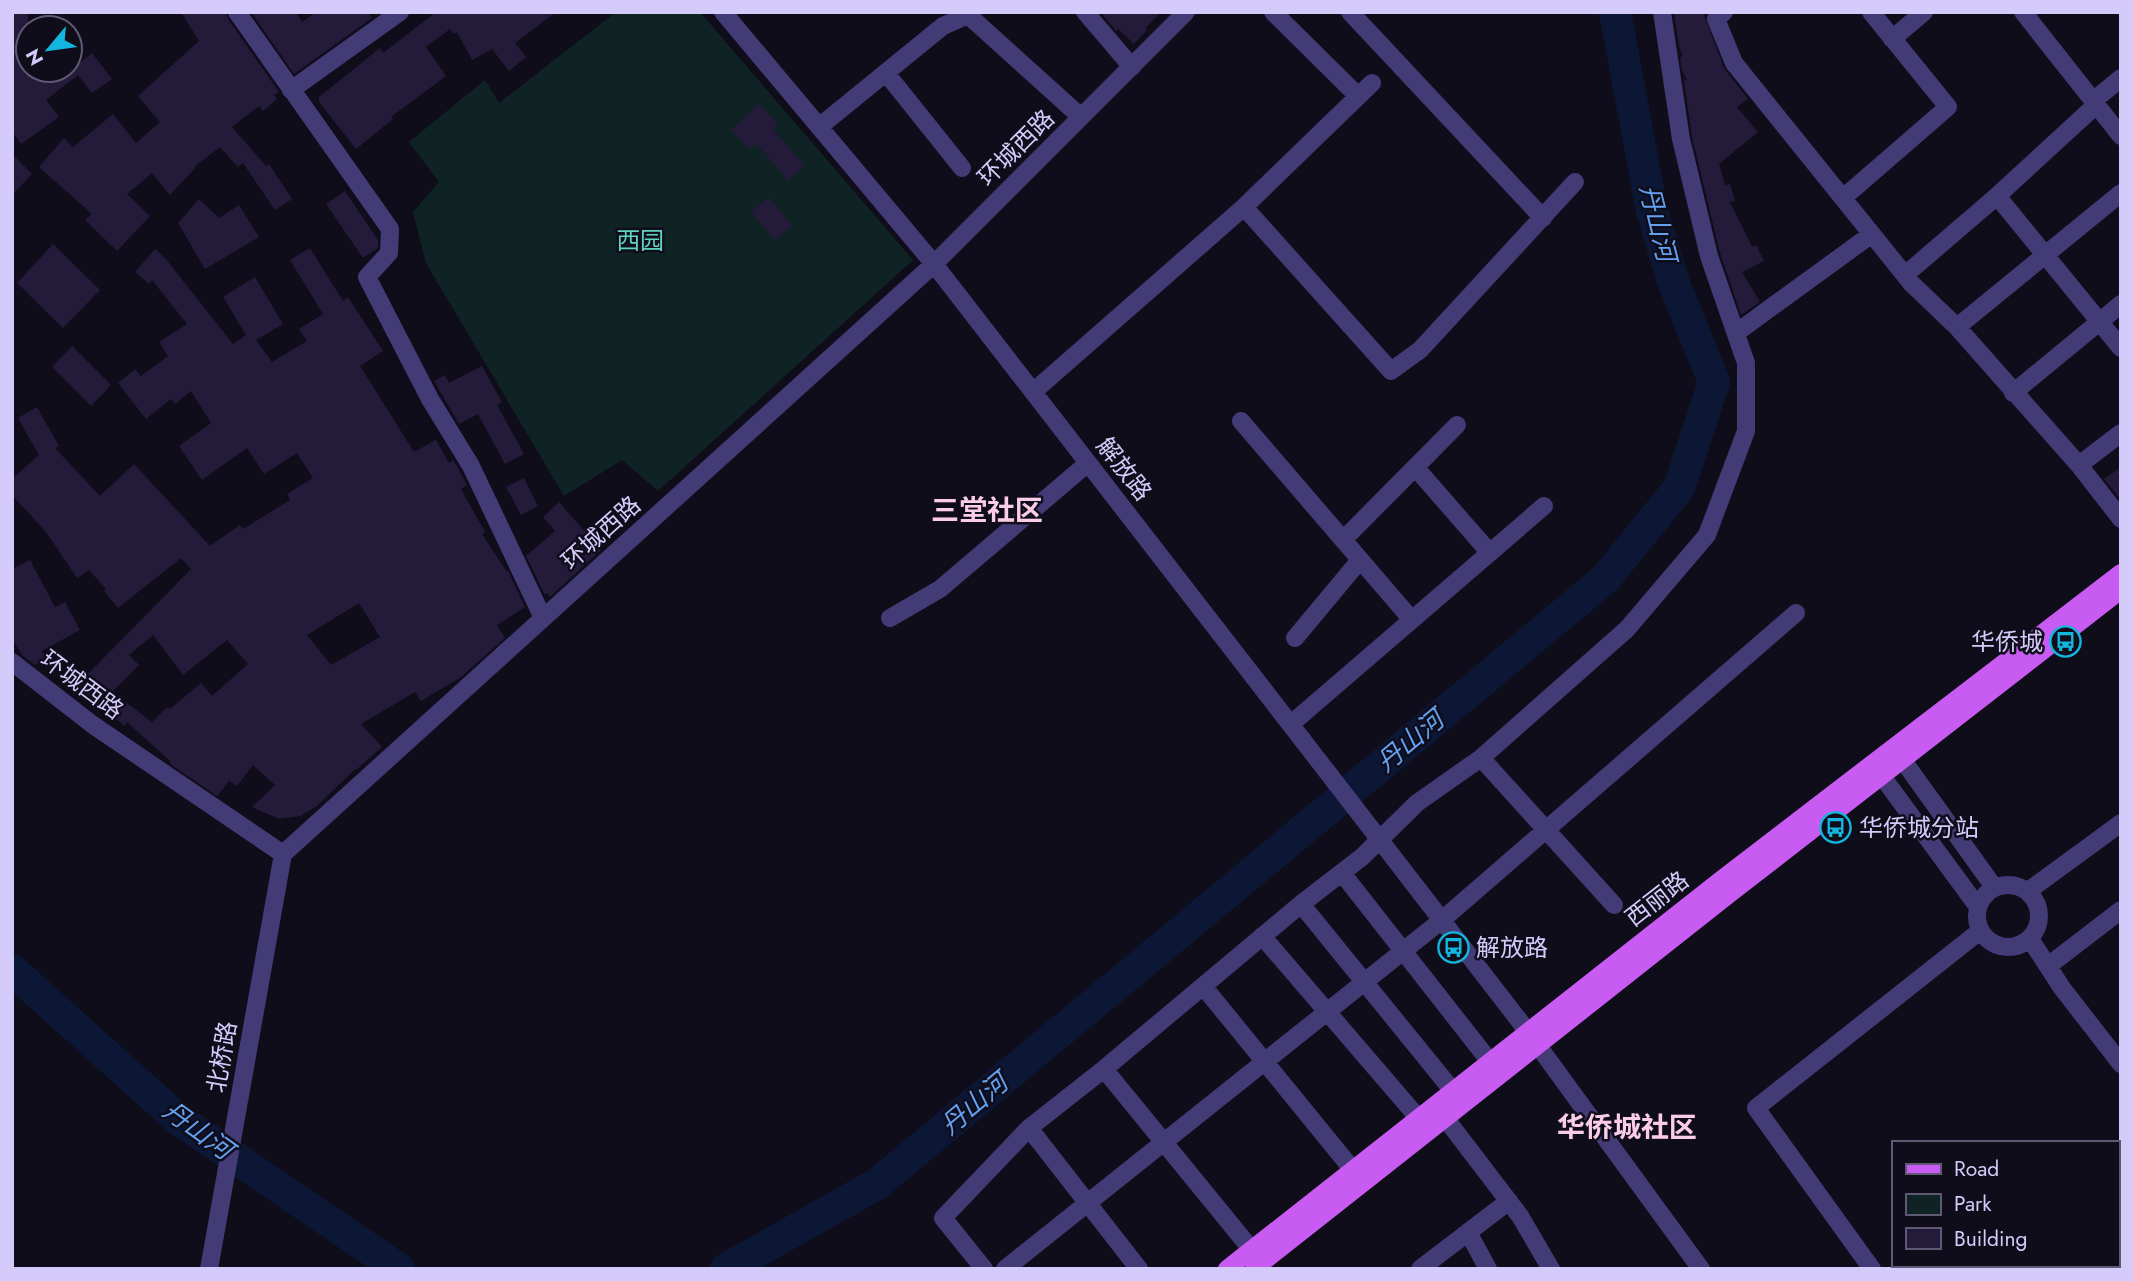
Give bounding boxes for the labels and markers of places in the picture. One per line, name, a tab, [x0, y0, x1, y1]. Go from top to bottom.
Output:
place label: 华侨城	[1971, 624, 2043, 659]
bus stop icon: 华侨城	[2049, 625, 2083, 659]
place label: 华侨城分站	[1859, 810, 1979, 845]
bus stop icon: 华侨城分站	[1819, 811, 1853, 845]
place label: 解放路	[1476, 930, 1548, 965]
bus stop icon: 解放路	[1436, 931, 1470, 965]

